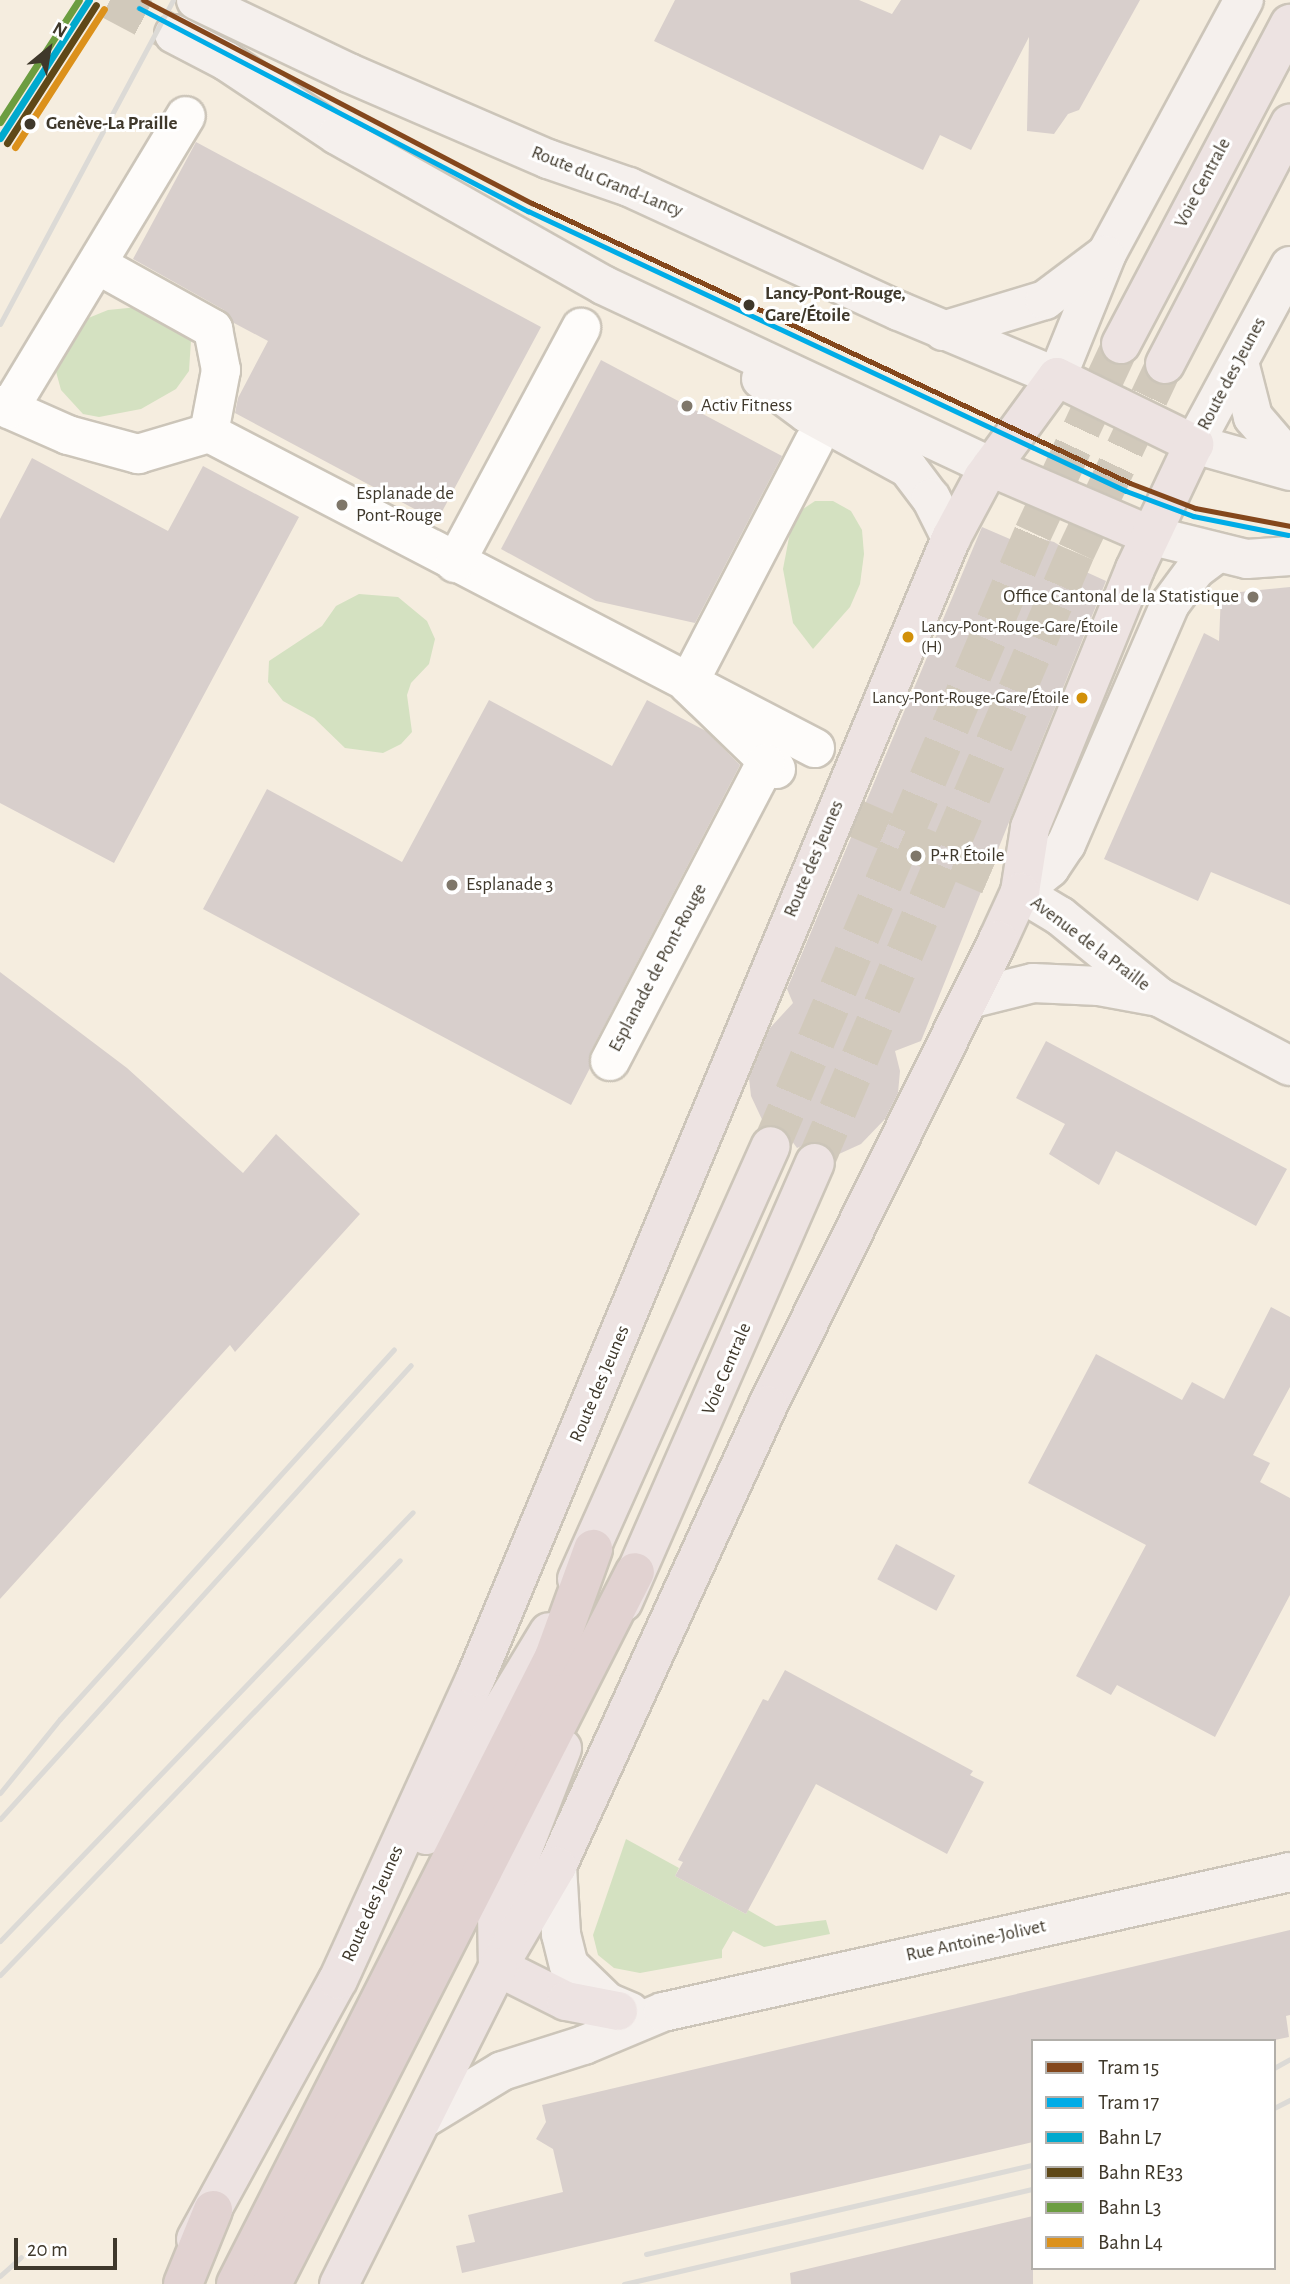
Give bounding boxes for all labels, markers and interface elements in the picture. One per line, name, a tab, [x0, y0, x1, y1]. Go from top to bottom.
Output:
north arrow	[14, 14, 84, 84]
text: N	[49, 19, 70, 42]
place label: Genève-La Praille	[46, 113, 178, 135]
marker: Genève-La Praille	[20, 114, 40, 134]
street label: Voie Centrale	[1170, 134, 1236, 232]
street label: Route du Grand-Lancy	[528, 141, 686, 223]
place label: Lancy-Pont-Rouge, Gare/Étoile	[765, 283, 906, 327]
marker: Lancy-Pont-Rouge, Gare/Étoile	[739, 295, 759, 315]
street label: Route des Jeunes	[1193, 314, 1271, 434]
place label: Activ Fitness	[701, 395, 792, 417]
marker: Activ Fitness	[679, 398, 695, 414]
place label: Esplanade de Pont-Rouge	[356, 483, 454, 527]
marker: Esplanade de Pont-Rouge	[334, 497, 350, 513]
place label: Office Cantonal de la Statistique	[1003, 586, 1239, 608]
marker: Office Cantonal de la Statistique	[1245, 589, 1261, 605]
place label: Lancy-Pont-Rouge-Gare/Étoile (H)	[921, 617, 1118, 657]
marker: Lancy-Pont-Rouge-Gare/Étoile (H)	[901, 630, 915, 644]
place label: Lancy-Pont-Rouge-Gare/Étoile	[872, 688, 1069, 708]
marker: Lancy-Pont-Rouge-Gare/Étoile	[1075, 691, 1089, 705]
street label: Route des Jeunes	[779, 797, 849, 921]
place label: P+R Étoile	[930, 845, 1005, 867]
marker: P+R Étoile	[908, 848, 924, 864]
place label: Esplanade 3	[466, 874, 553, 896]
marker: Esplanade 3	[444, 877, 460, 893]
street label: Esplanade de Pont-Rouge	[604, 880, 712, 1056]
street label: Avenue de la Praille	[1026, 892, 1154, 996]
street label: Voie Centrale	[697, 1319, 757, 1419]
street label: Route des Jeunes	[565, 1322, 635, 1446]
street label: Route des Jeunes	[337, 1842, 409, 1966]
street label: Rue Antoine-Jolivet	[904, 1915, 1048, 1967]
legend	[1031, 2039, 1276, 2270]
text: Tram 15	[1098, 2057, 1159, 2078]
text: Tram 17	[1098, 2092, 1159, 2113]
text: Bahn L7	[1098, 2127, 1161, 2148]
text: Bahn RE33	[1098, 2162, 1183, 2183]
text: Bahn L3	[1098, 2197, 1161, 2218]
scale bar	[18, 2224, 121, 2268]
text: Bahn L4	[1098, 2232, 1163, 2253]
text: 20 m	[27, 2239, 68, 2260]

